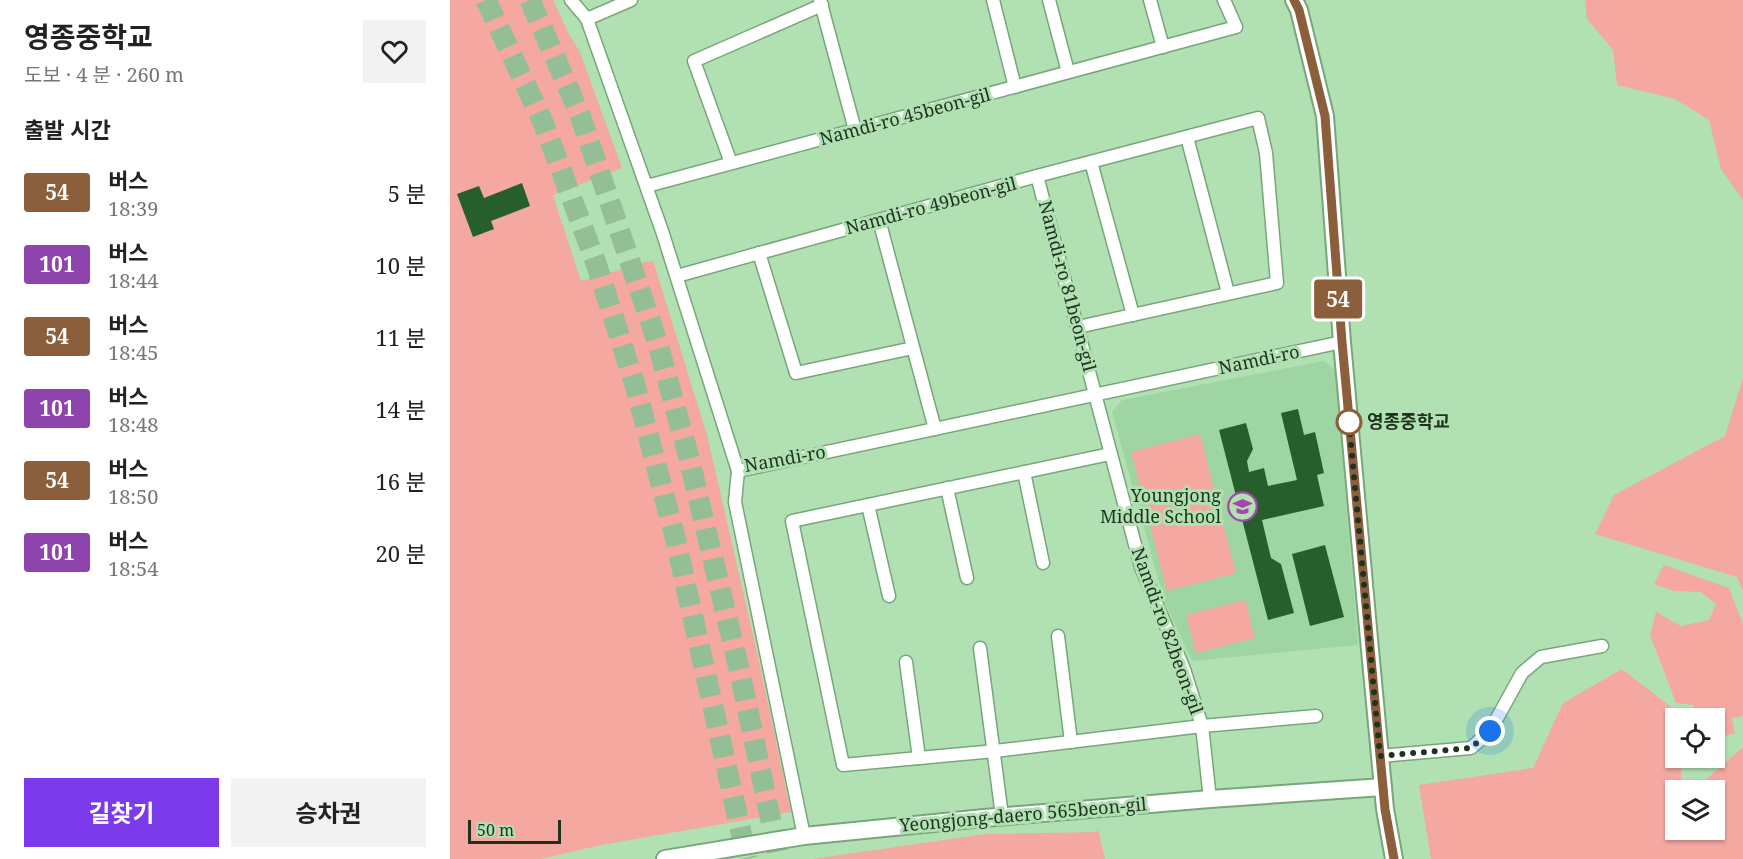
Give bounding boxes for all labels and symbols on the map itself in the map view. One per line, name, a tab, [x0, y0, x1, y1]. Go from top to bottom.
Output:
street label: Namdi-ro 45beon-gil	[817, 82, 993, 150]
street label: Namdi-ro 49beon-gil	[843, 171, 1019, 239]
street label: Namdi-ro 81beon-gil	[1034, 198, 1102, 374]
line badge: 54	[1311, 280, 1365, 318]
street label: Namdi-ro	[1216, 339, 1301, 379]
marker: 영종중학교	[1336, 409, 1362, 435]
place label: 영종중학교	[1367, 409, 1450, 433]
street label: Namdi-ro	[742, 439, 827, 477]
place label: Youngjong Middle School	[1100, 483, 1221, 528]
school or university icon: Youngjong Middle School	[1226, 490, 1258, 522]
street label: Namdi-ro 82beon-gil	[1127, 544, 1209, 718]
your location	[1475, 716, 1505, 746]
street label: Yeongjong-daero 565beon-gil	[897, 791, 1148, 837]
scale bar	[468, 817, 561, 844]

